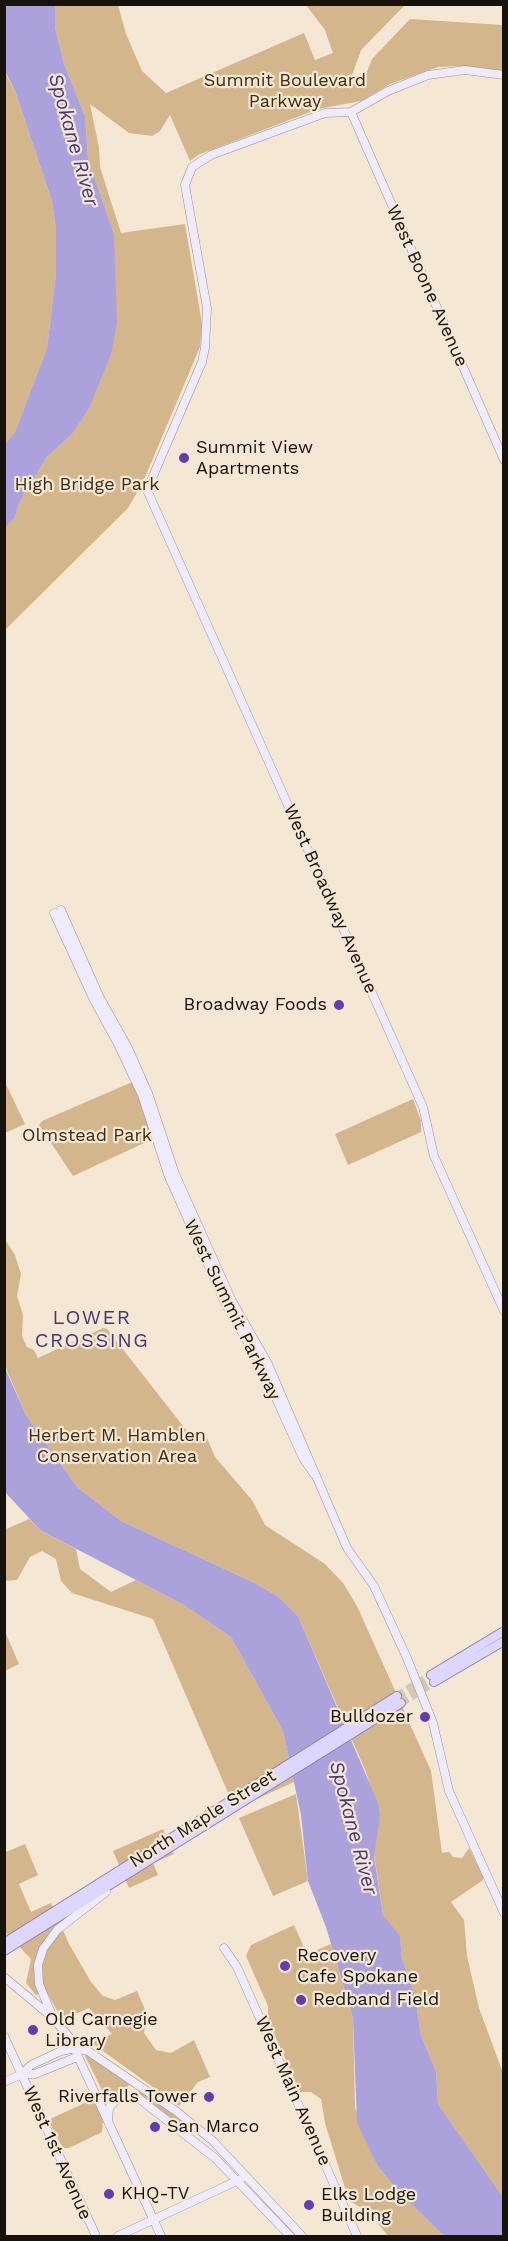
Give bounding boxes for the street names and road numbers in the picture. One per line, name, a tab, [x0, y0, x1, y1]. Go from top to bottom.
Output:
street label: West Boone Avenue	[382, 202, 472, 370]
street label: West Broadway Avenue	[278, 801, 382, 997]
street label: West Summit Parkway	[179, 1216, 285, 1404]
street label: North Maple Street	[126, 1765, 280, 1873]
street label: West Main Avenue	[250, 2013, 336, 2169]
street label: West 1st Avenue	[18, 2083, 96, 2223]

